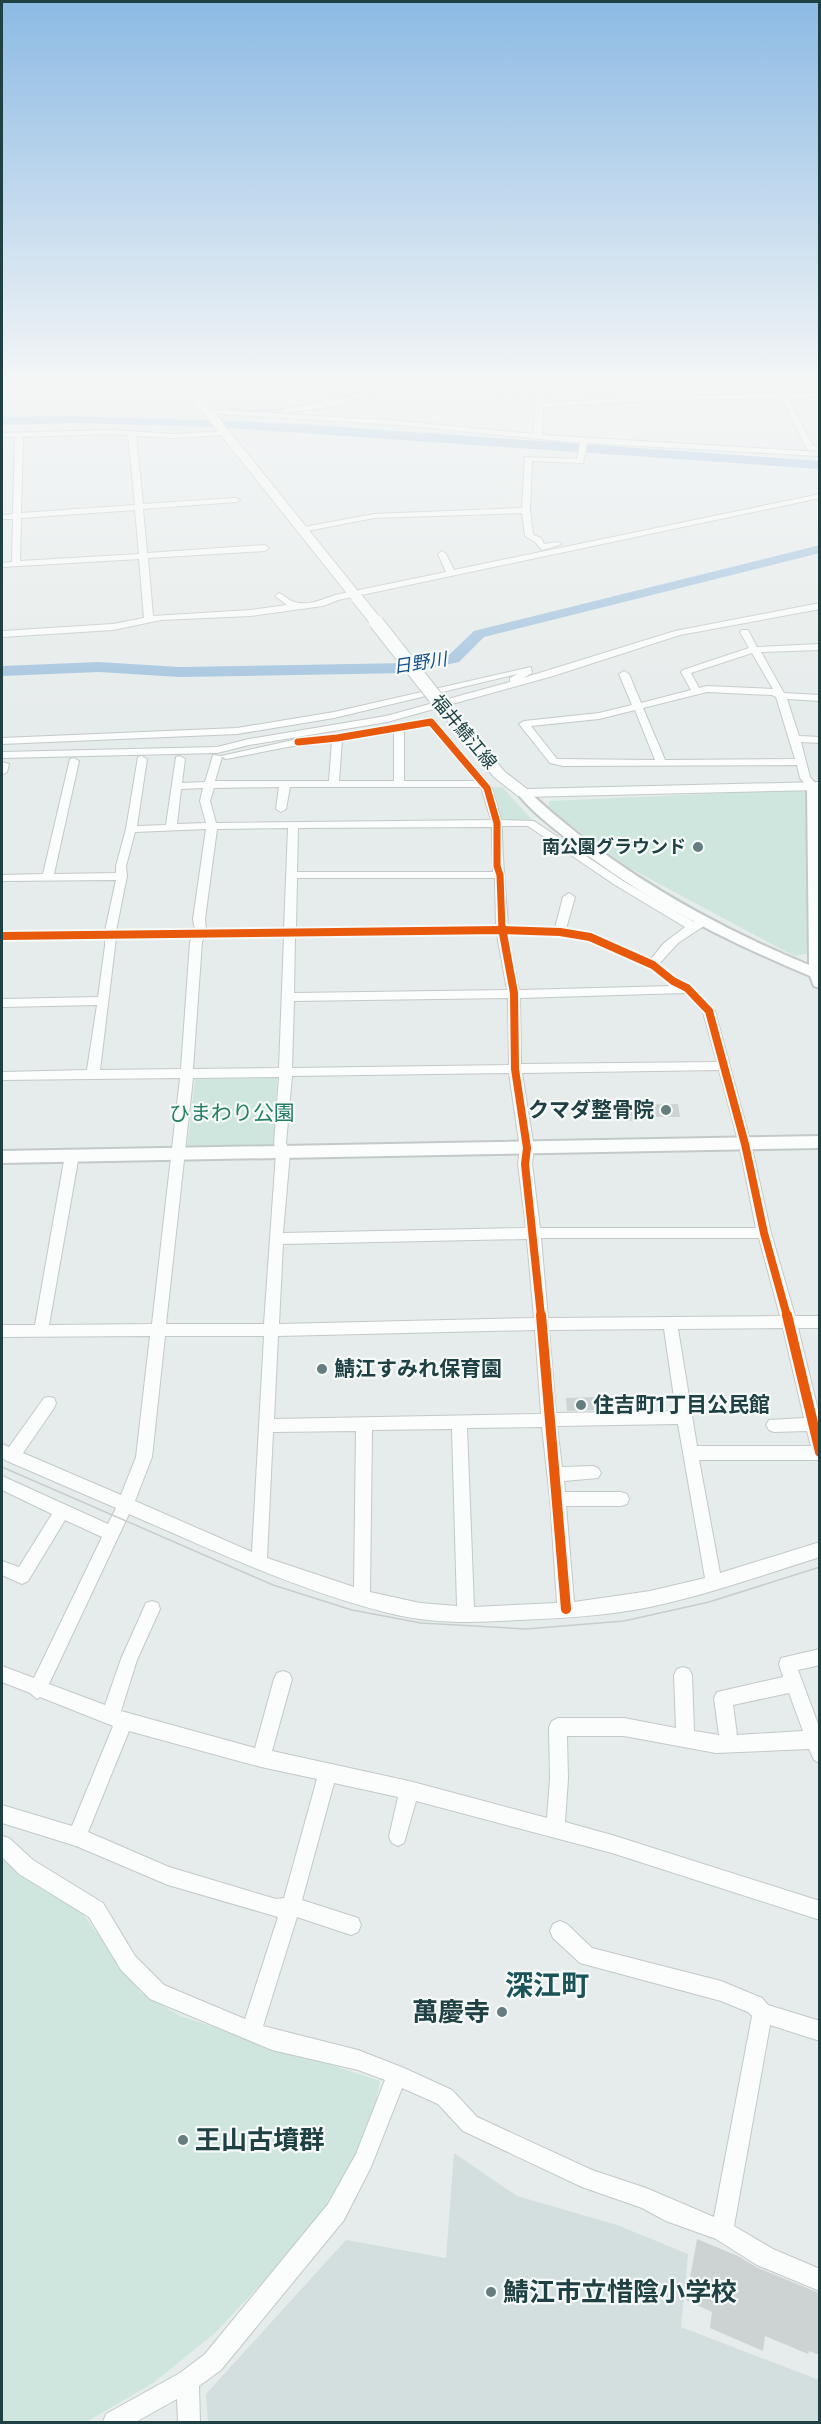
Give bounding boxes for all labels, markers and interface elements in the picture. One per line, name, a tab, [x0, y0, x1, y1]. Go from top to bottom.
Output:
water label: 日野川	[391, 647, 450, 677]
street label: 福井鯖江線	[427, 690, 502, 773]
place label: 南公園グラウンド	[542, 835, 686, 857]
marker: 南公園グラウンド	[691, 840, 705, 854]
place label: クマダ整骨院	[528, 1096, 654, 1121]
park label: ひまわり公園	[169, 1099, 295, 1124]
marker: クマダ整骨院	[659, 1103, 673, 1117]
place label: 鯖江すみれ保育園	[334, 1355, 502, 1380]
marker: 鯖江すみれ保育園	[315, 1362, 329, 1376]
place label: 住吉町1丁目公民館	[593, 1391, 770, 1416]
marker: 住吉町1丁目公民館	[574, 1398, 588, 1412]
district label: 深江町	[505, 1967, 589, 2001]
place label: 萬慶寺	[412, 1995, 490, 2026]
marker: 萬慶寺	[495, 2005, 509, 2019]
place label: 王山古墳群	[195, 2123, 325, 2154]
marker: 王山古墳群	[176, 2133, 190, 2147]
place label: 鯖江市立惜陰小学校	[503, 2275, 737, 2306]
marker: 鯖江市立惜陰小学校	[484, 2285, 498, 2299]

